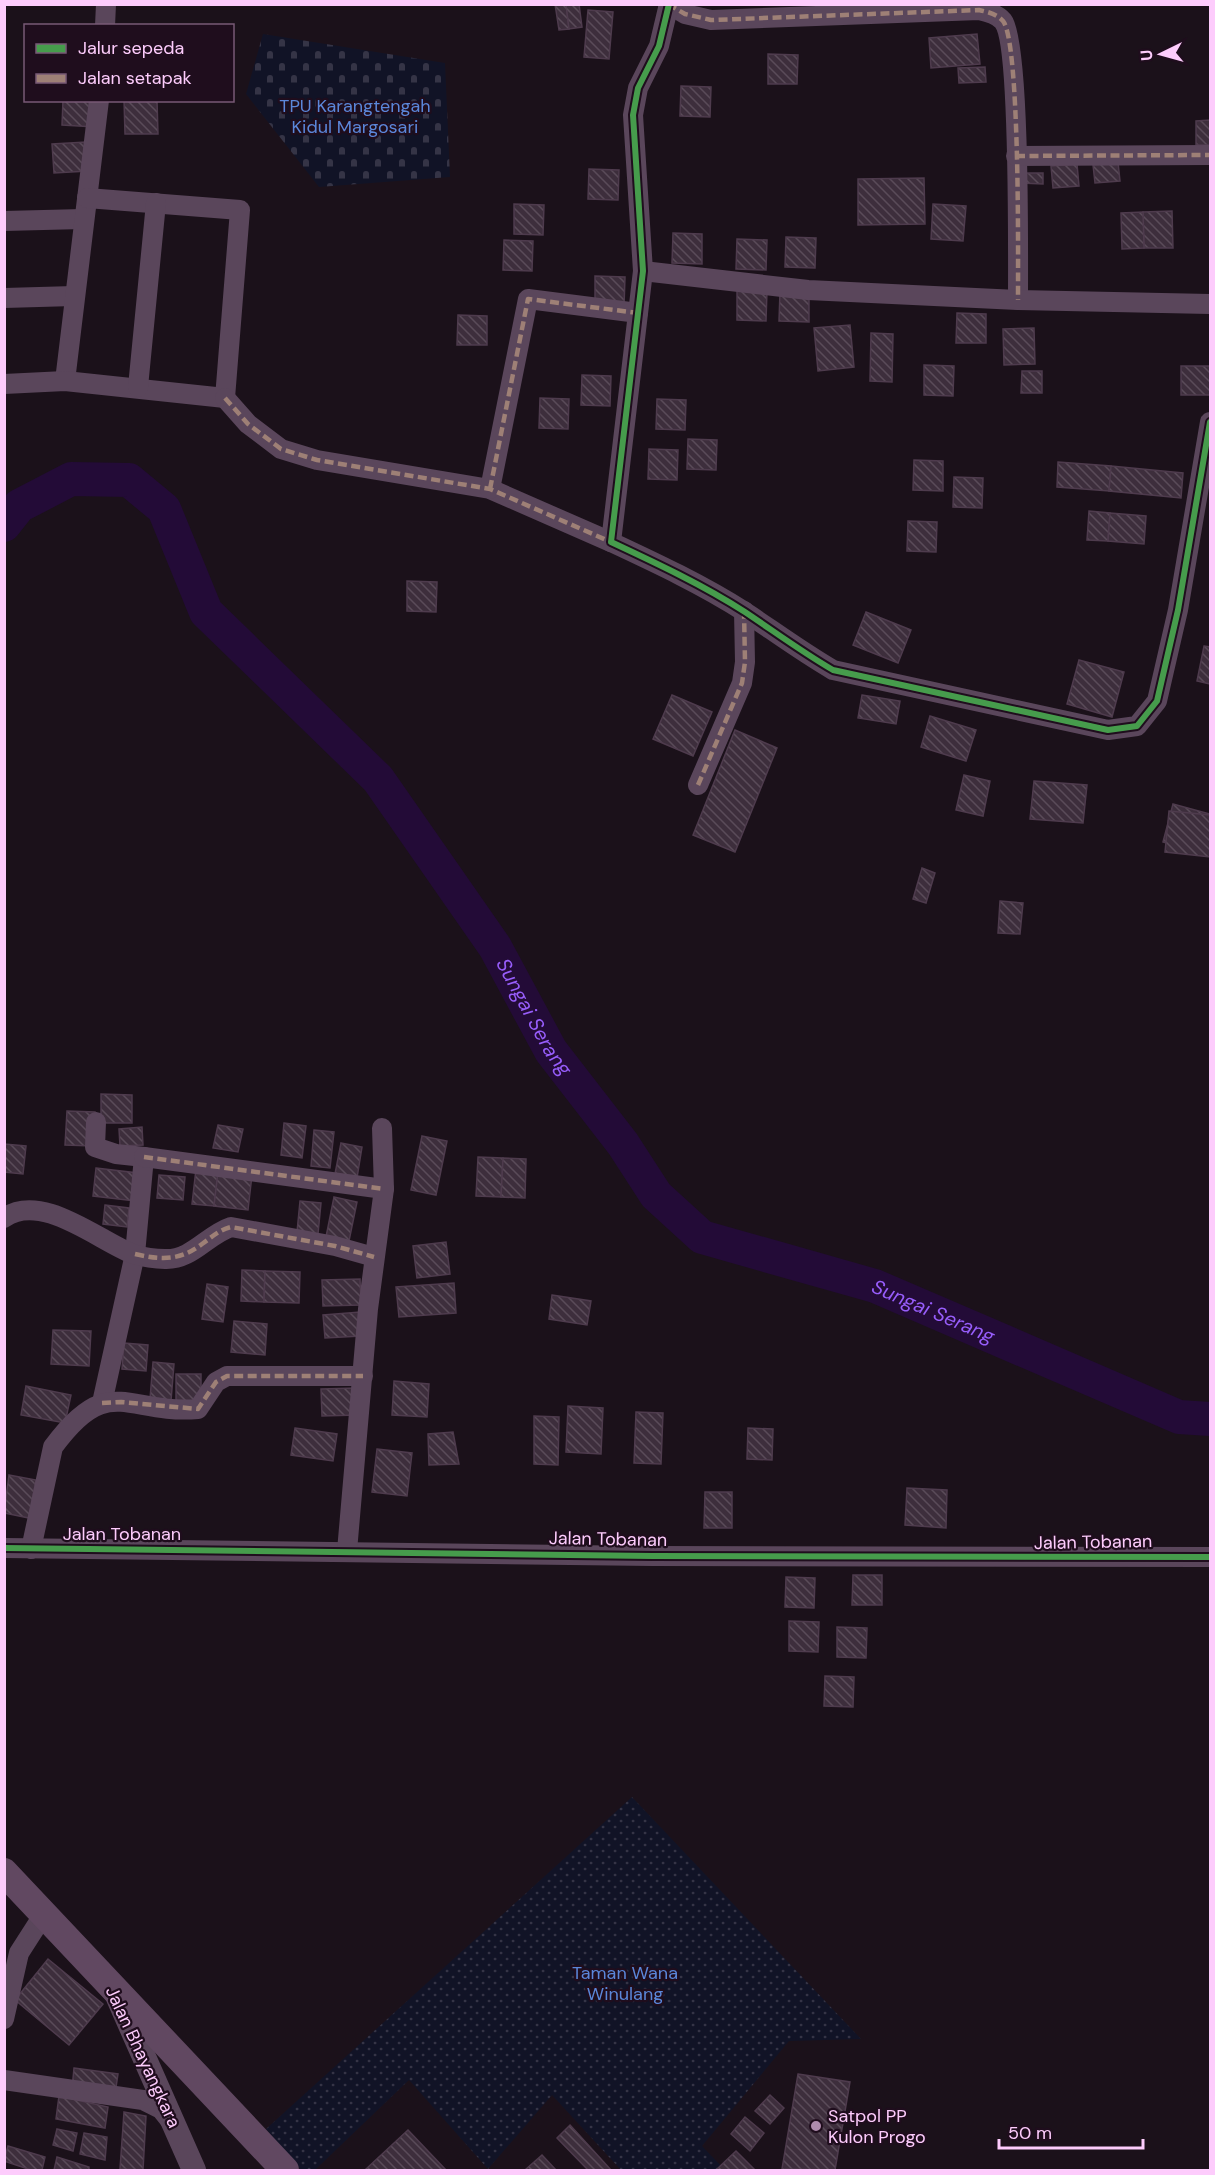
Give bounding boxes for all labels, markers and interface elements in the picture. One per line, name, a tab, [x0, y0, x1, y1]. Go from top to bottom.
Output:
legend	[24, 24, 234, 102]
north arrow	[1131, 24, 1191, 84]
text: Jalur sepeda	[78, 36, 184, 60]
text: U	[1136, 49, 1157, 62]
text: Jalan setapak	[78, 66, 192, 90]
park label: TPU Karangtengah Kidul Margosari	[279, 94, 431, 139]
water label: Sungai Serang	[490, 953, 579, 1082]
water label: Sungai Serang	[868, 1273, 1000, 1349]
street label: Jalan Tobanan	[63, 1522, 181, 1546]
street label: Jalan Tobanan	[549, 1526, 667, 1552]
street label: Jalan Tobanan	[1034, 1529, 1152, 1555]
park label: Taman Wana Winulang	[572, 1961, 678, 2006]
street label: Jalan Bhayangkara	[100, 1982, 186, 2132]
place label: Satpol PP Kulon Progo	[828, 2104, 926, 2149]
scale bar	[999, 2112, 1143, 2150]
marker: Satpol PP Kulon Progo	[809, 2119, 823, 2133]
text: 50 m	[1008, 2121, 1052, 2145]

